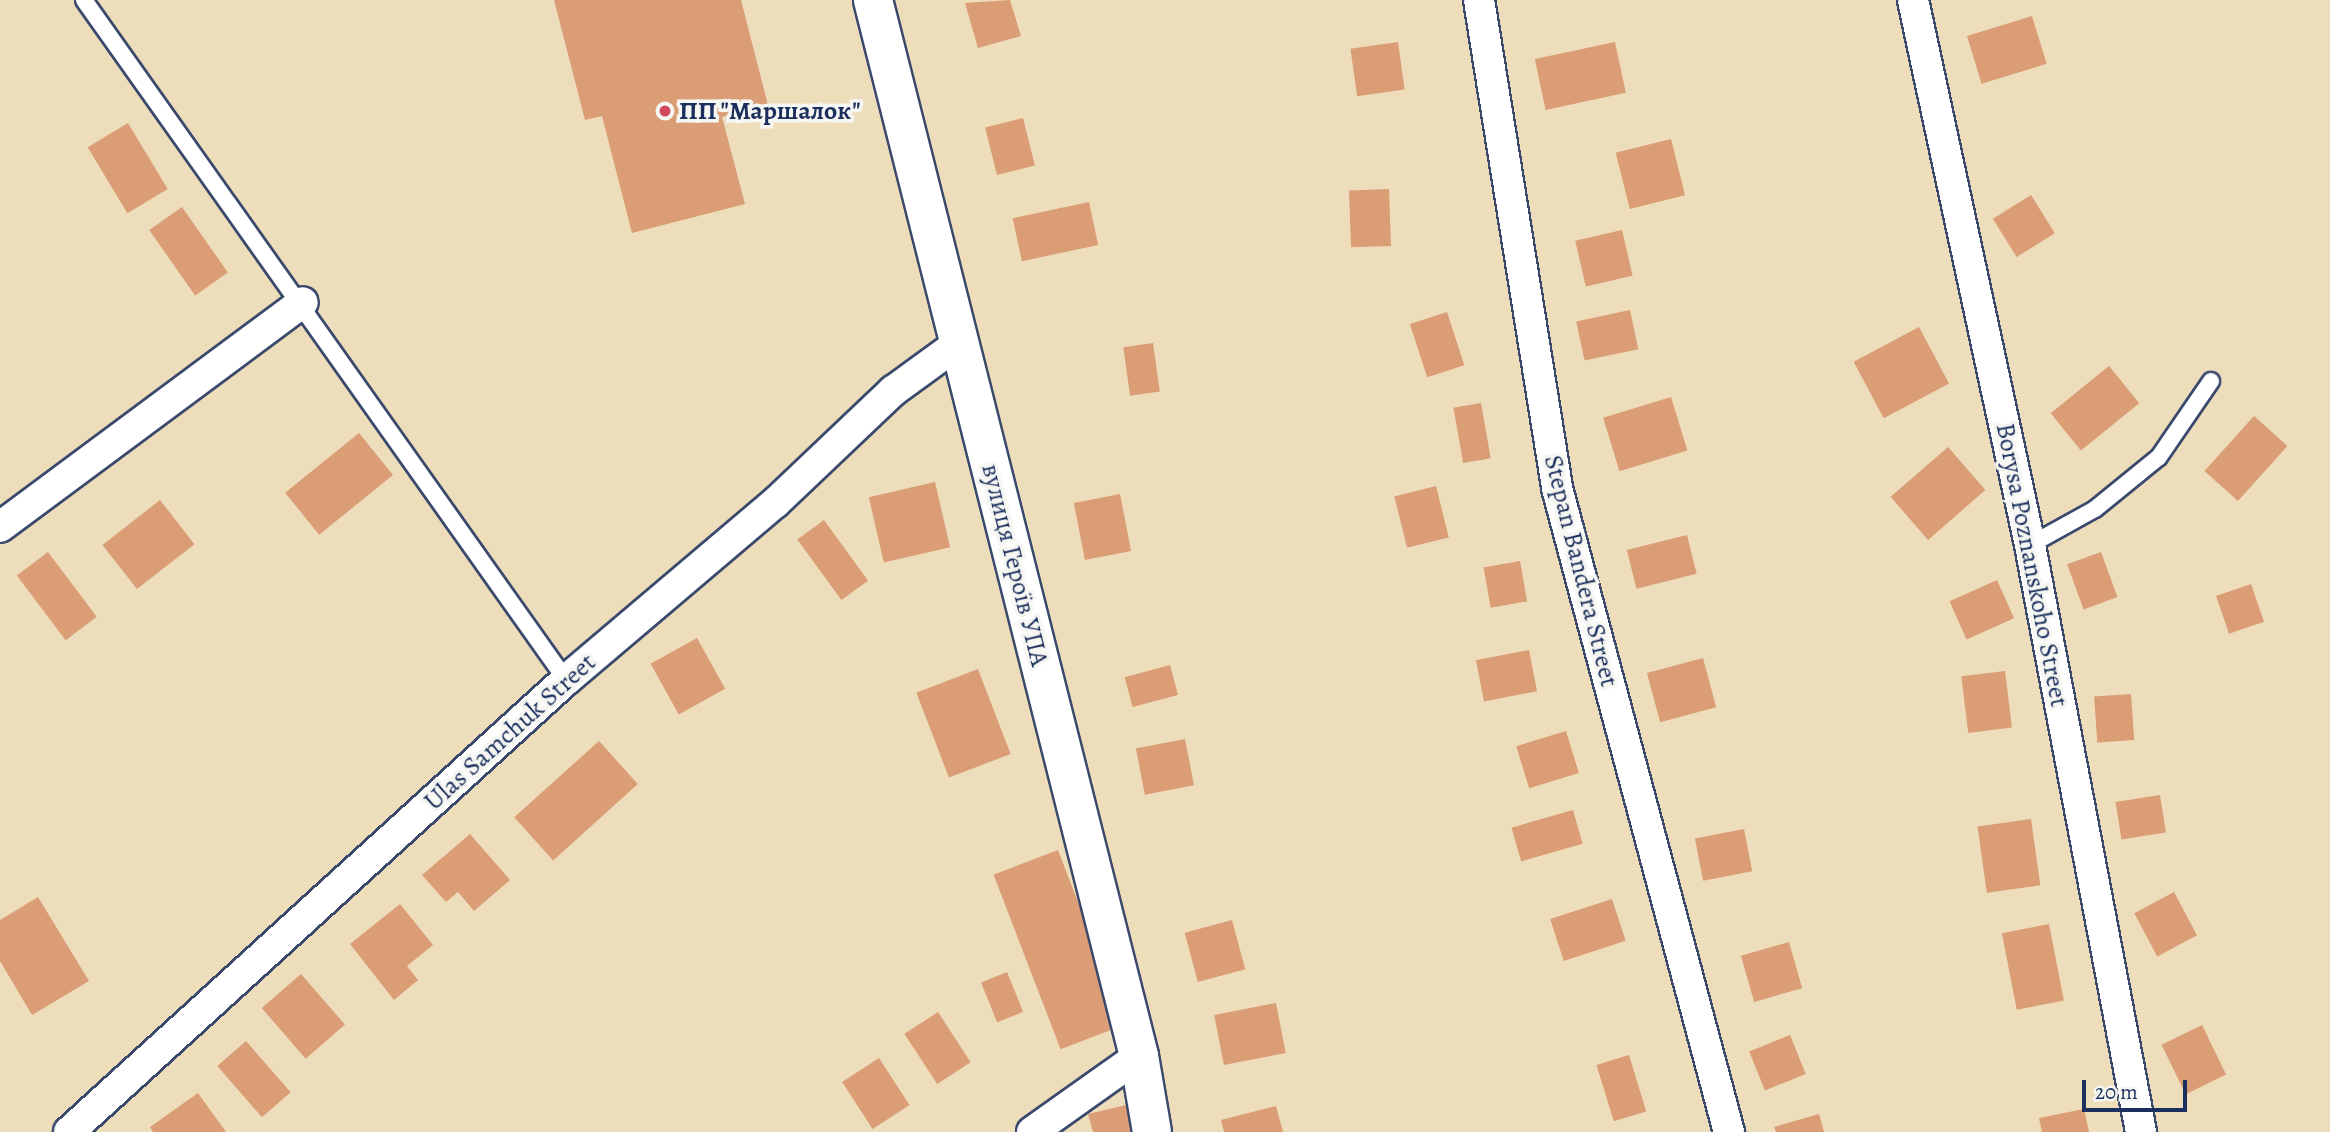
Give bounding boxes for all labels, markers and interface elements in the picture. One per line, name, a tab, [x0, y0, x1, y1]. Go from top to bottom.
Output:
place label: ПП "Маршалок"	[679, 95, 861, 127]
marker: ПП "Маршалок"	[657, 103, 673, 119]
street label: Borysa Poznanskoho Street	[1989, 421, 2075, 709]
street label: Stepan Bandera Street	[1537, 452, 1625, 690]
street label: вулиця Героїв УПА	[975, 461, 1055, 669]
street label: Ulas Samchuk Street	[418, 647, 602, 817]
scale bar	[2085, 1066, 2190, 1110]
text: 20 m	[2095, 1078, 2138, 1106]

